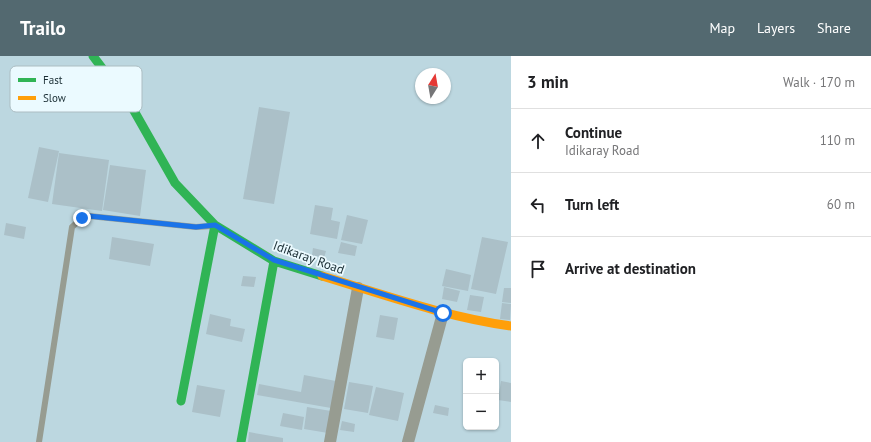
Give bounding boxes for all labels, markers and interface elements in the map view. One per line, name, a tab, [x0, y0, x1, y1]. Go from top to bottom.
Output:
text: Trailo	[20, 16, 66, 40]
text: Map	[709, 19, 735, 37]
text: Layers	[757, 19, 795, 37]
text: Share	[817, 19, 851, 37]
legend	[10, 66, 142, 112]
north arrow	[415, 68, 451, 104]
text: 3 min	[527, 71, 568, 93]
text: Fast	[43, 73, 63, 87]
text: Walk · 170 m	[783, 74, 855, 91]
text: Slow	[43, 91, 66, 105]
text: Continue	[565, 123, 622, 142]
icon: ahead	[527, 130, 549, 152]
text: 110 m	[820, 132, 855, 149]
text: Idikaray Road	[565, 142, 639, 159]
icon: left	[527, 194, 549, 216]
text: Turn left	[565, 195, 619, 214]
text: 60 m	[827, 196, 855, 213]
route end	[73, 209, 91, 227]
street label: Idikaray Road	[271, 237, 347, 278]
icon: arrive	[527, 258, 549, 280]
text: Arrive at destination	[565, 259, 696, 278]
route start	[434, 304, 452, 322]
map controls	[463, 358, 499, 430]
button: +	[463, 358, 499, 394]
button: −	[463, 394, 499, 430]

